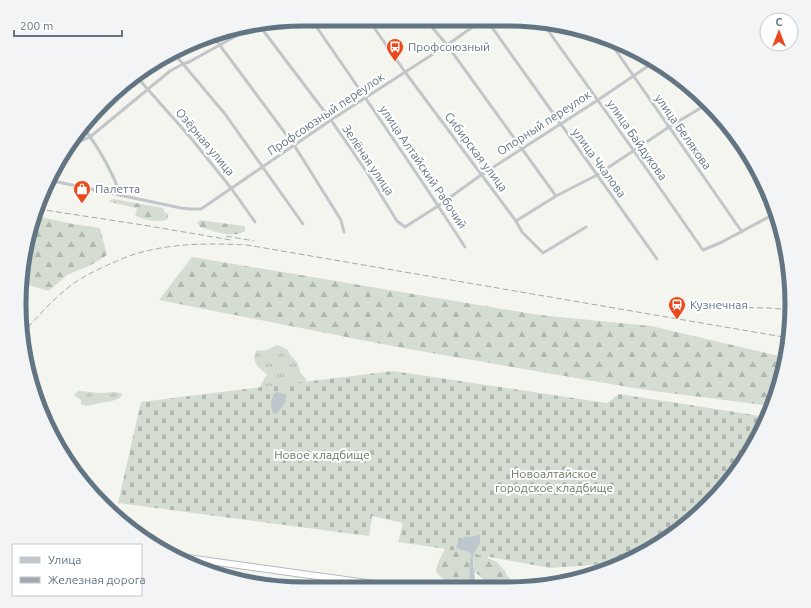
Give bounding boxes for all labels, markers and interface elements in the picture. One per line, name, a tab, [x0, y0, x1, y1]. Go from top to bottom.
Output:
scale bar	[14, 12, 122, 38]
north arrow	[759, 12, 799, 52]
text: С	[775, 16, 783, 28]
text: 200 m	[20, 19, 53, 32]
bus stop icon: Профсоюзный	[385, 37, 405, 62]
place label: Профсоюзный	[408, 40, 490, 53]
street label: Профсоюзный переулок	[265, 70, 387, 158]
street label: Опорный переулок	[494, 87, 593, 158]
street label: улица Белякова	[653, 92, 714, 172]
street label: улица Байдукова	[605, 97, 670, 182]
street label: улица Алтайский Рабочий	[377, 103, 470, 231]
street label: Озёрная улица	[173, 105, 237, 178]
street label: Сибирская улица	[442, 110, 510, 194]
street label: Зелёная улица	[340, 122, 397, 197]
street label: улица Чкалова	[570, 126, 629, 200]
shop icon: Палетта	[72, 179, 92, 204]
place label: Палетта	[95, 182, 140, 195]
station icon: Кузнечная	[667, 295, 687, 320]
place label: Кузнечная	[690, 298, 748, 311]
park label: Новое кладбище	[274, 448, 370, 461]
park label: Новоалтайское городское кладбище	[495, 467, 613, 494]
legend	[12, 544, 142, 596]
text: Улица	[48, 553, 81, 566]
text: Железная дорога	[48, 573, 146, 586]

